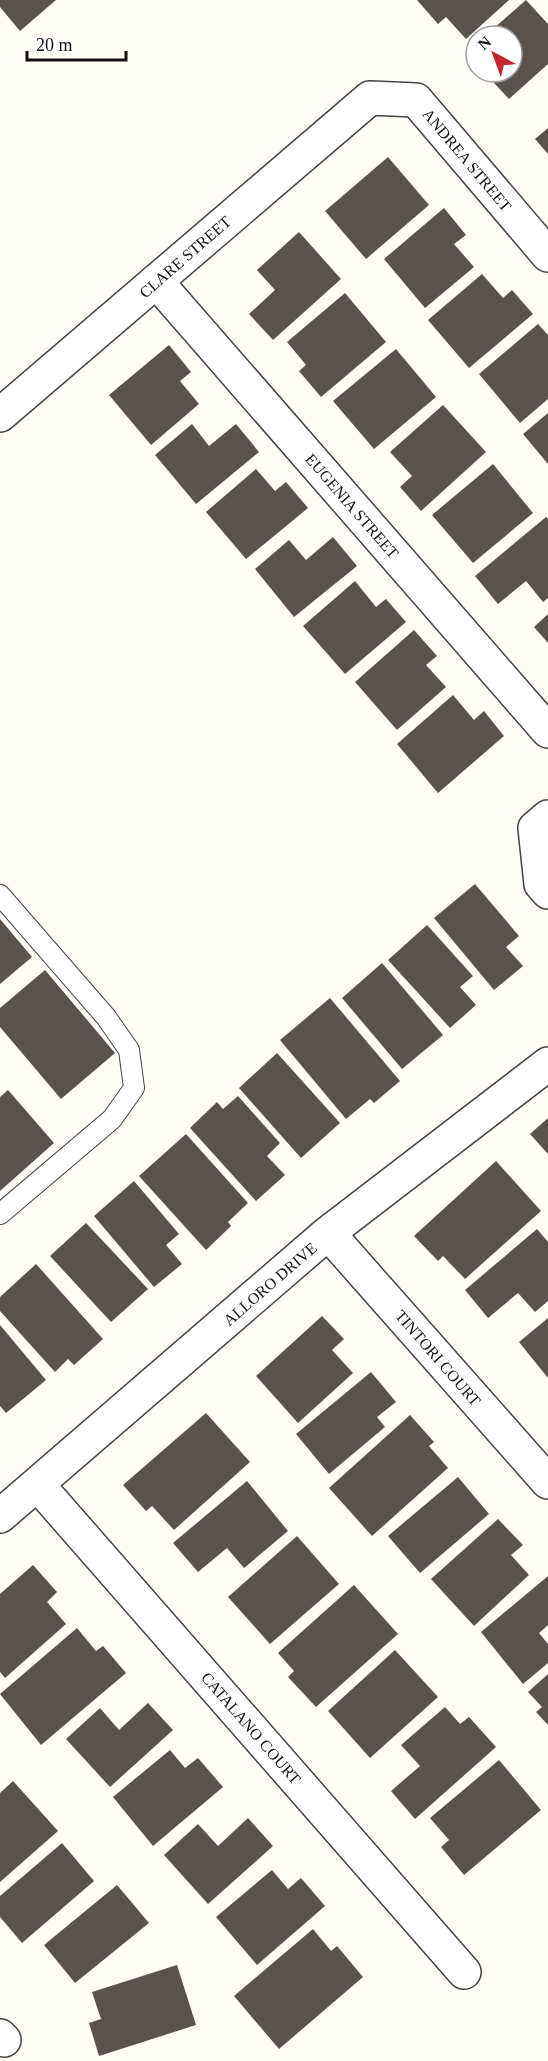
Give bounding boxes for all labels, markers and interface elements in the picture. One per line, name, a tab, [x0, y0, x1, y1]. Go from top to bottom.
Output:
scale bar	[27, 24, 126, 62]
north arrow	[464, 24, 524, 84]
text: N	[475, 33, 495, 53]
text: 20 m	[36, 35, 73, 55]
street label: ANDREA STREET	[419, 105, 515, 215]
street label: CLARE STREET	[136, 213, 234, 301]
street label: EUGENIA STREET	[302, 450, 402, 562]
street label: ALLORO DRIVE	[220, 1239, 320, 1329]
street label: TINTORI COURT	[392, 1307, 484, 1409]
street label: CATALANO COURT	[198, 1669, 304, 1787]

